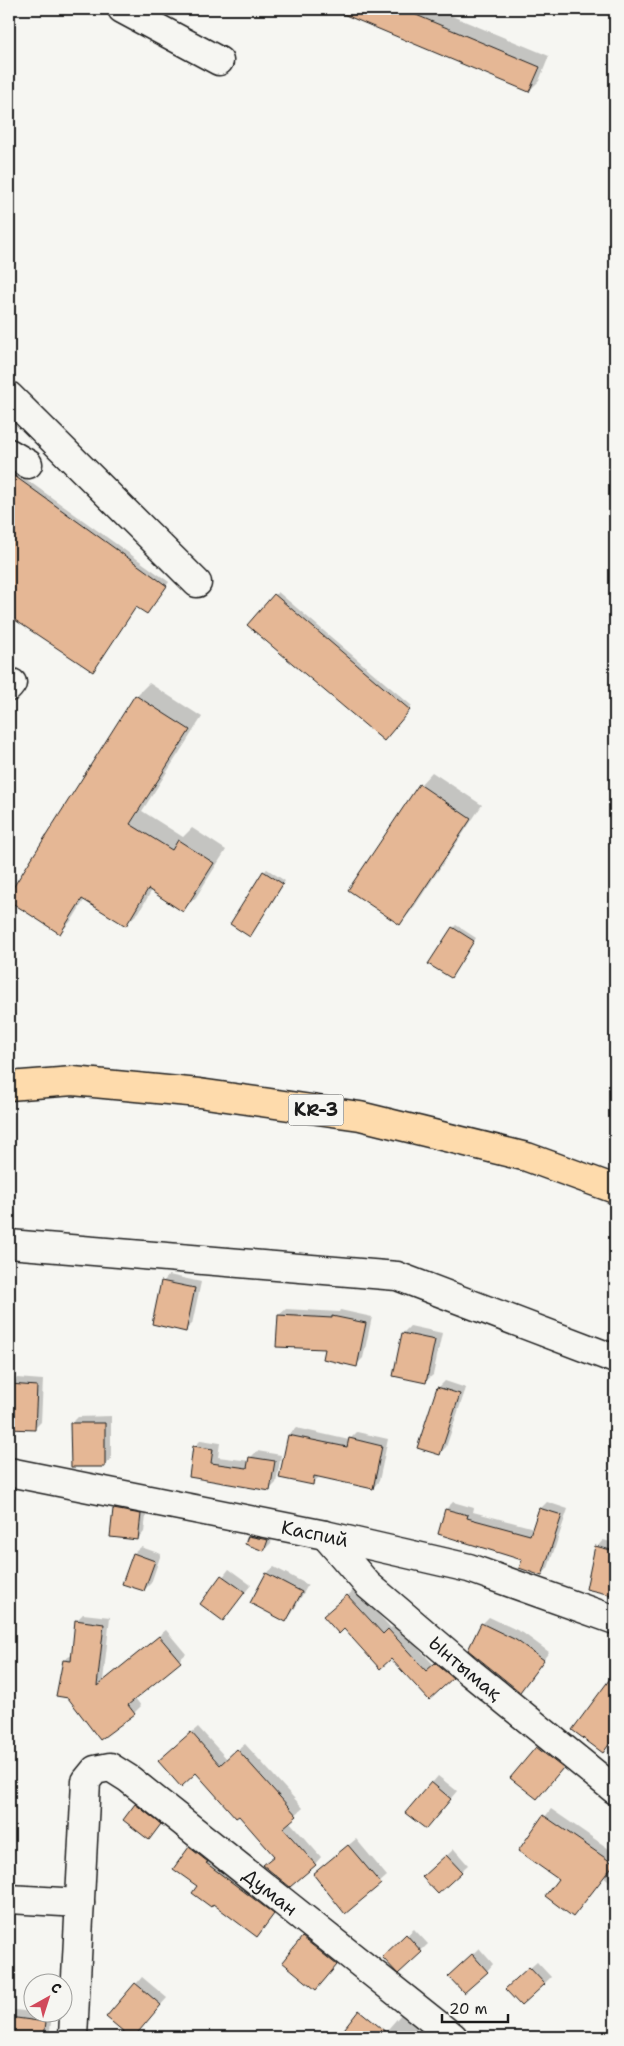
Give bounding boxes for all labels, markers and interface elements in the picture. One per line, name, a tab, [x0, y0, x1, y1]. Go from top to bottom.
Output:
road number: KR-3	[288, 1094, 344, 1126]
street label: Каспий	[279, 1515, 351, 1553]
street label: Ынтымақ	[423, 1630, 507, 1706]
street label: Думан	[238, 1863, 302, 1921]
north arrow	[22, 1974, 72, 2024]
text: С	[47, 1978, 65, 1998]
scale bar	[442, 1991, 508, 2023]
text: 20 m	[449, 1999, 488, 2019]

